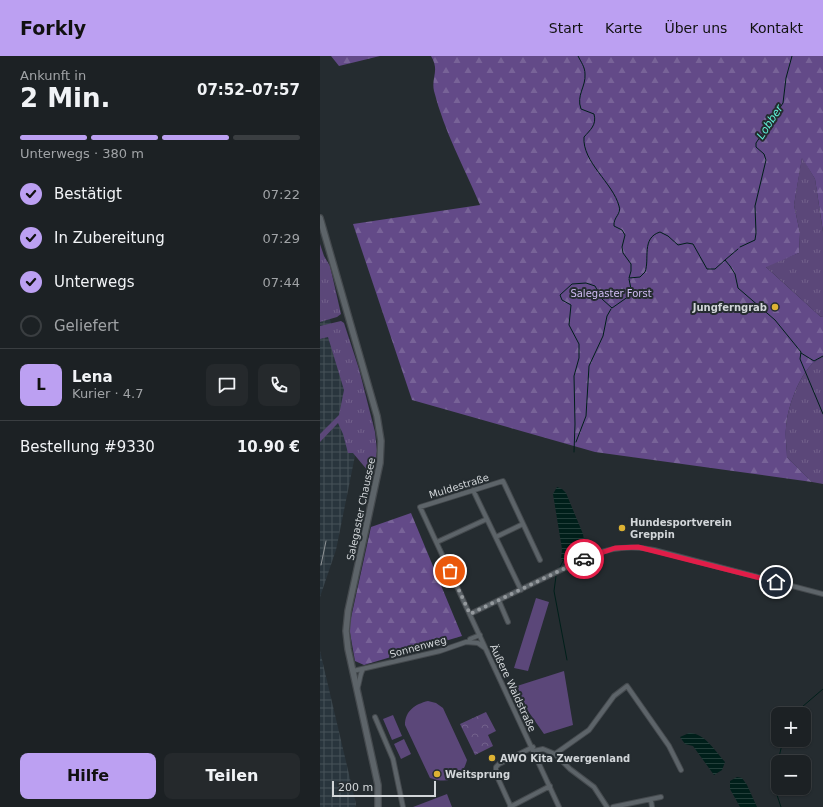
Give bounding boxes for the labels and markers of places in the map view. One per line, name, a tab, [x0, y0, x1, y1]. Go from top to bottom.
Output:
place label: Jungferngrab	[692, 302, 767, 313]
marker: Jungferngrab	[770, 302, 780, 312]
place label: Hundesportverein Greppin	[630, 517, 732, 540]
marker: Hundesportverein Greppin	[617, 523, 627, 533]
pin	[433, 554, 467, 588]
pin	[759, 565, 793, 599]
marker: AWO Kita Zwergenland	[487, 753, 497, 763]
place label: AWO Kita Zwergenland	[500, 753, 630, 764]
marker: Weitsprung	[432, 769, 442, 779]
place label: Weitsprung	[445, 769, 510, 780]

